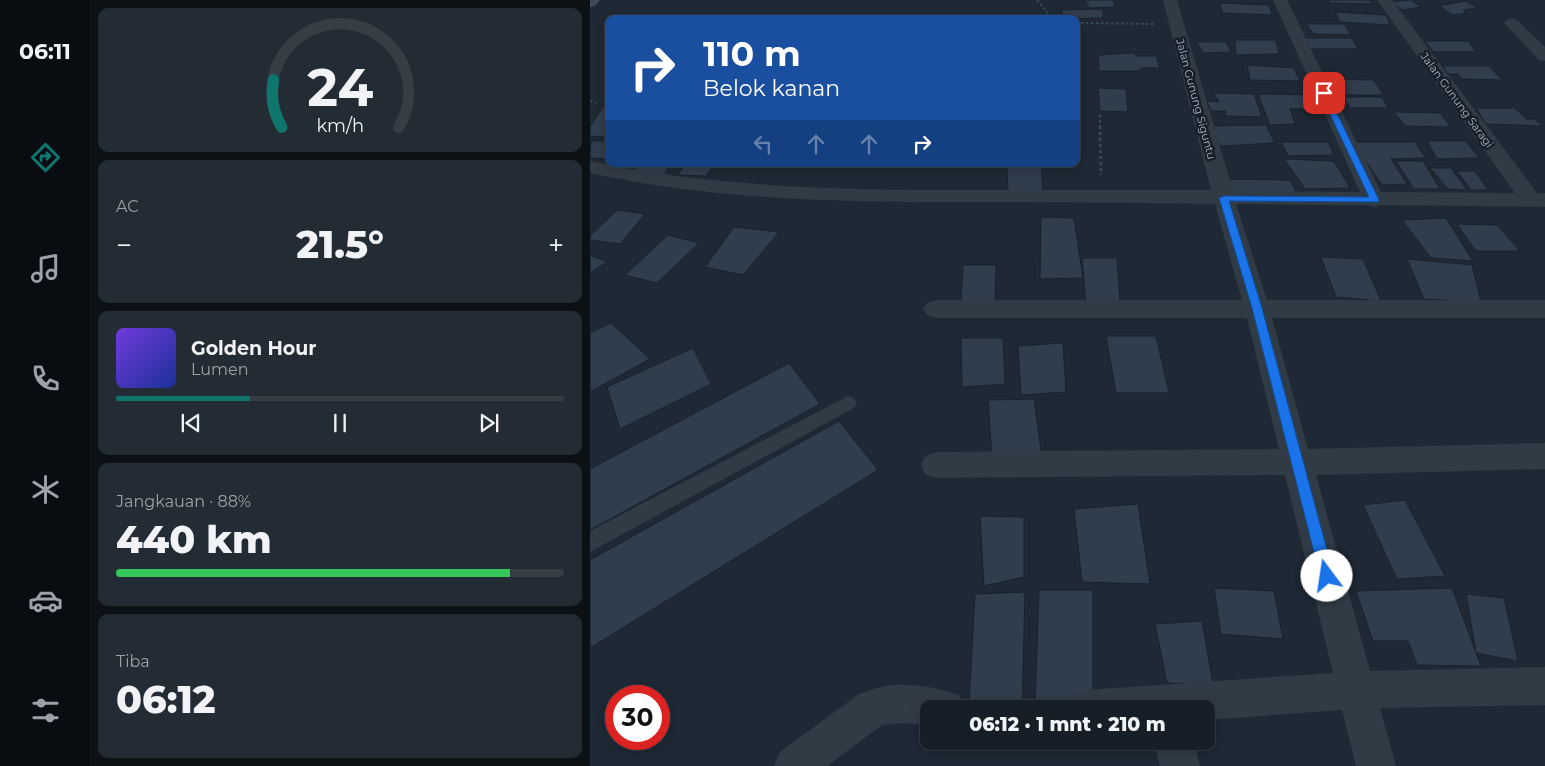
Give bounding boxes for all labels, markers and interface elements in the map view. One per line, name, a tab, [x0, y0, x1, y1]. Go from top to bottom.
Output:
text: 110 m	[703, 32, 801, 75]
icon: right	[620, 35, 685, 100]
street label: Jalan Gunung Siguntu	[1173, 36, 1219, 161]
text: 06:11	[19, 38, 71, 65]
street label: Jalan Gunung Saragi	[1417, 49, 1496, 150]
text: 24	[307, 56, 373, 119]
pin	[1303, 72, 1345, 114]
text: Belok kanan	[703, 75, 840, 102]
icon: arrive	[1310, 79, 1338, 107]
text: km/h	[316, 115, 364, 136]
icon: left	[749, 130, 777, 158]
icon: ahead	[802, 130, 830, 158]
icon: ahead	[855, 130, 883, 158]
icon: right	[908, 130, 936, 158]
icon: directions	[28, 140, 63, 175]
text: AC	[116, 197, 139, 216]
text: 21.5°	[296, 221, 384, 268]
text: −	[116, 228, 132, 262]
text: +	[548, 228, 564, 262]
icon: music	[28, 251, 63, 286]
text: Golden Hour	[191, 337, 317, 360]
text: Lumen	[191, 360, 249, 379]
icon: phone	[28, 361, 63, 396]
icon: previous	[177, 409, 205, 437]
icon: pause	[326, 409, 354, 437]
icon: next	[475, 409, 503, 437]
icon: climate	[28, 472, 63, 507]
text: Jangkauan · 88%	[116, 492, 251, 511]
text: 440 km	[116, 516, 272, 563]
position arrow	[1300, 549, 1352, 601]
icon: car	[28, 583, 63, 618]
text: Tiba	[116, 652, 150, 671]
text: 06:12	[116, 676, 216, 723]
speed limit sign: 30	[605, 685, 670, 750]
icon: filters	[28, 693, 63, 728]
text: 06:12 · 1 mnt · 210 m	[969, 713, 1166, 736]

